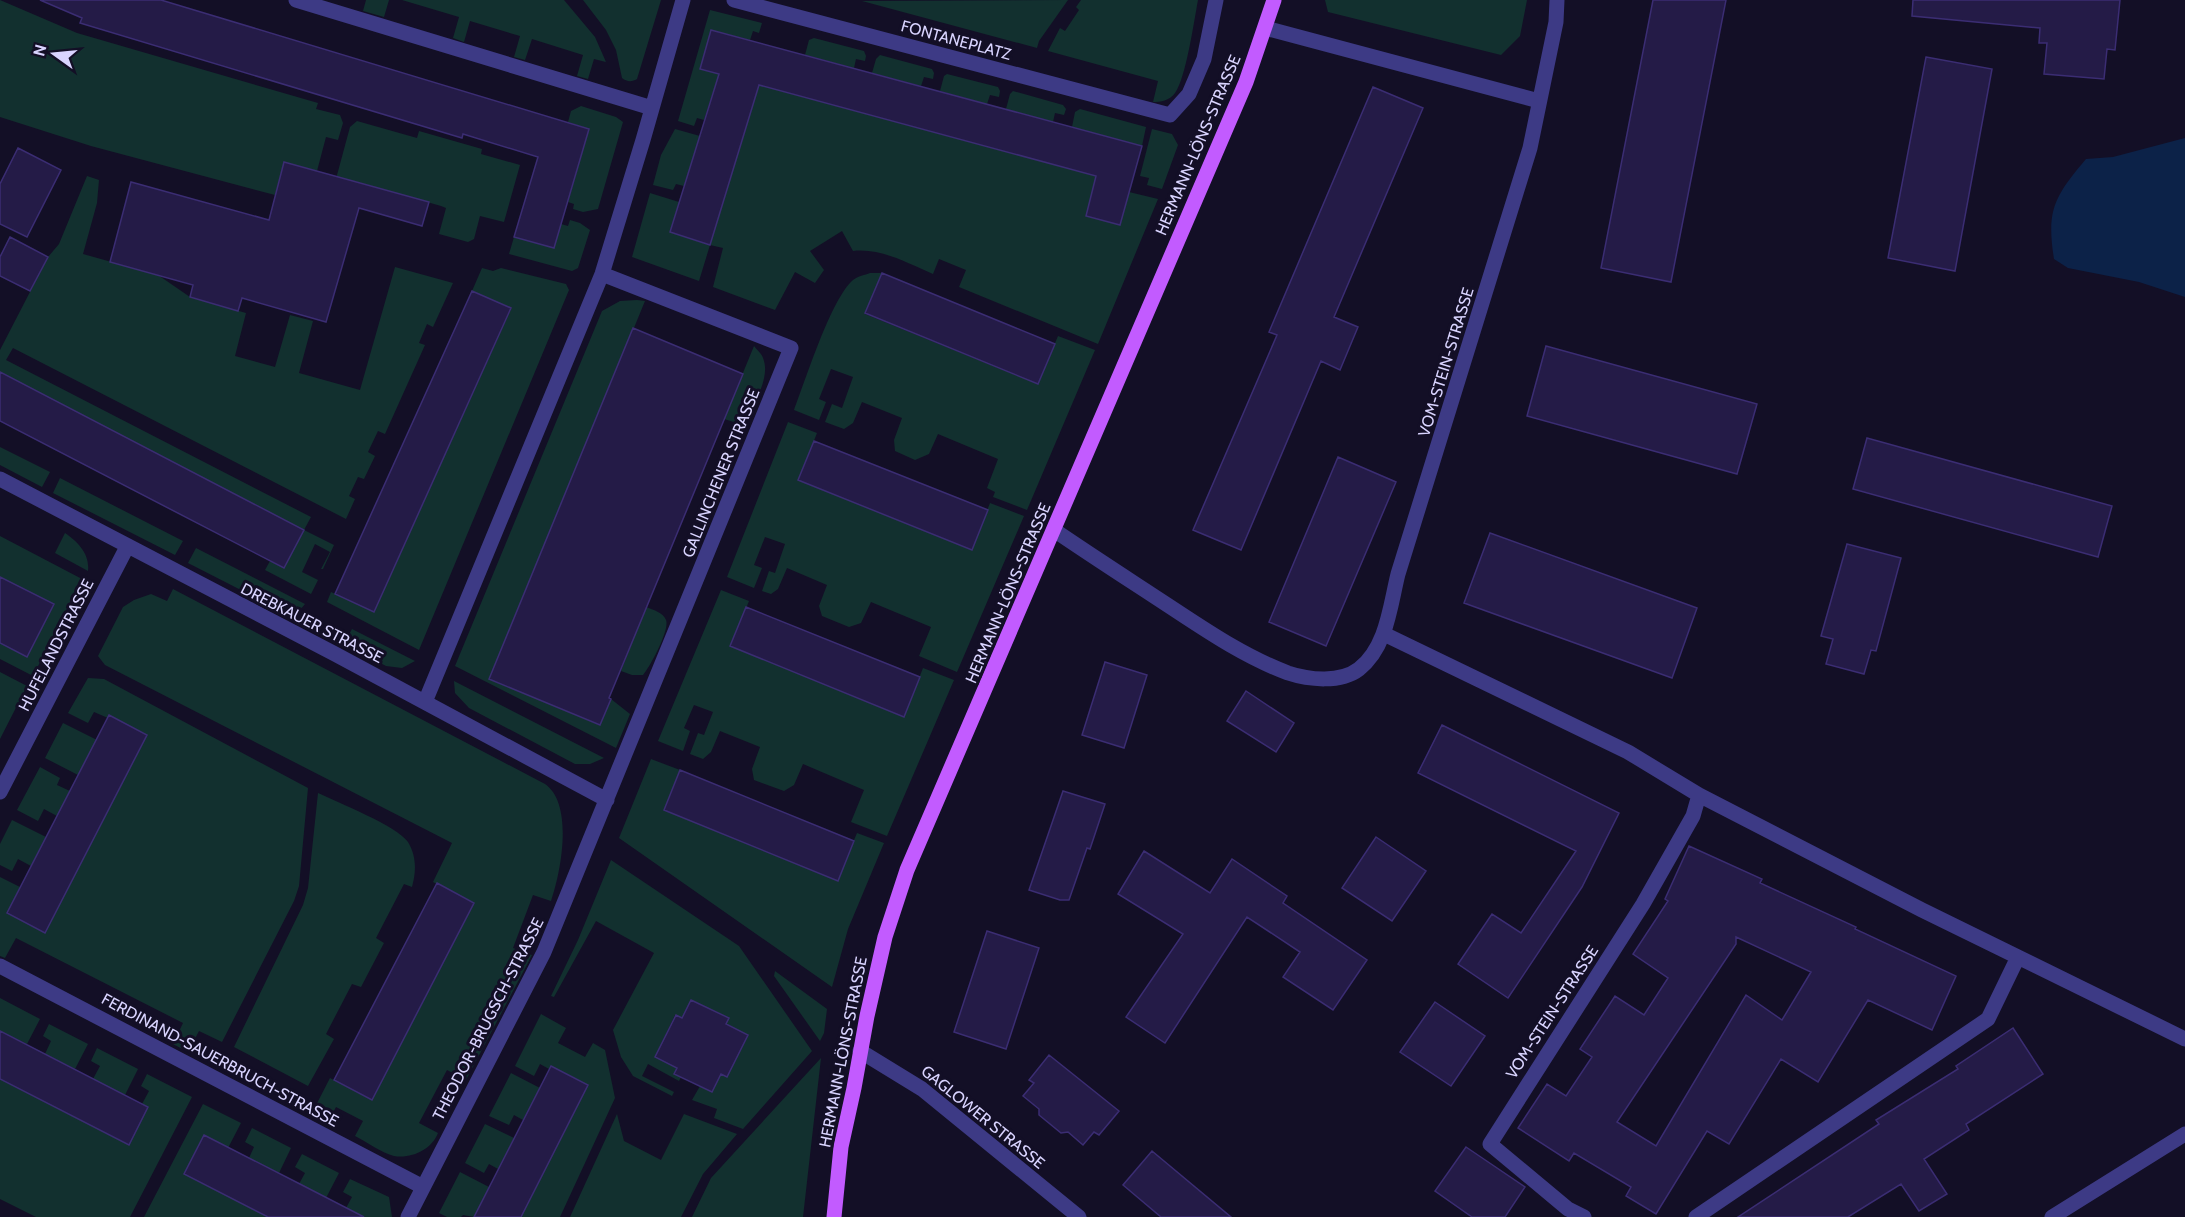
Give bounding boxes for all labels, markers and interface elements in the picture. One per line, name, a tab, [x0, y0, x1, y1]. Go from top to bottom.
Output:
street label: FONTANEPLATZ	[899, 16, 1013, 64]
north arrow	[24, 24, 84, 84]
text: N	[29, 42, 51, 58]
street label: HERMANN-LÖNS-STRASSE	[1151, 52, 1245, 238]
street label: VOM-STEIN-STRASSE	[1414, 285, 1478, 439]
street label: GALLINCHENER STRASSE	[678, 386, 764, 560]
street label: HERMANN-LÖNS-STRASSE	[961, 500, 1055, 686]
street label: HUFELANDSTRASSE	[14, 576, 98, 714]
street label: DREBKAUER STRASSE	[238, 579, 386, 667]
street label: THEODOR-BRUGSCH-STRASSE	[429, 914, 548, 1123]
street label: VOM-STEIN-STRASSE	[1502, 942, 1602, 1082]
street label: HERMANN-LÖNS-STRASSE	[815, 955, 871, 1149]
street label: FERDINAND-SAUERBRUCH-STRASSE	[98, 989, 342, 1131]
street label: GAGLOWER STRASSE	[917, 1061, 1049, 1173]

